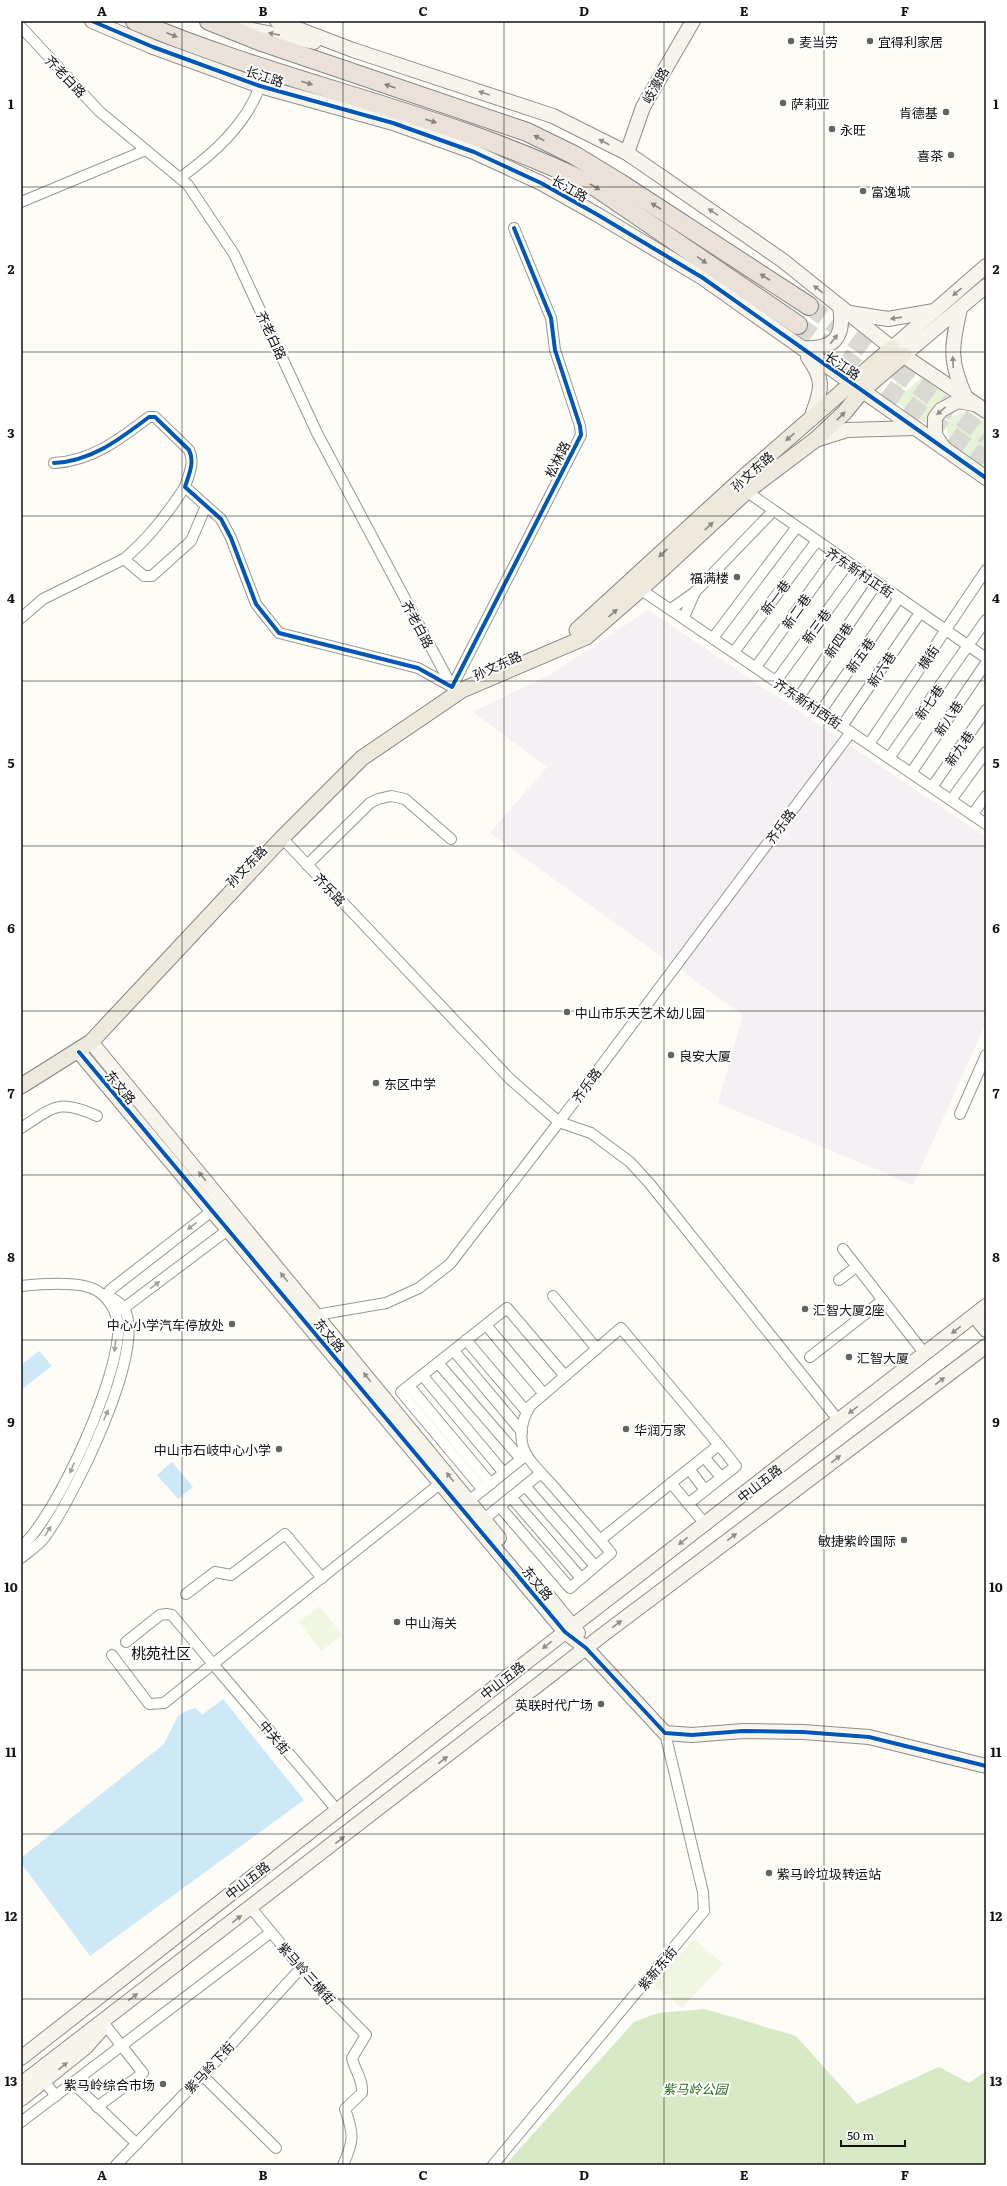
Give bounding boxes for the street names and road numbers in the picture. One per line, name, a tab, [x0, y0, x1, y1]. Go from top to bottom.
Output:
street label: 齐老白路	[41, 51, 91, 101]
street label: 长江路	[244, 61, 286, 91]
street label: 岐濠路	[637, 63, 673, 107]
street label: 长江路	[548, 170, 592, 206]
street label: 齐老白路	[252, 307, 292, 363]
street label: 长江路	[822, 346, 864, 384]
street label: 松林路	[540, 437, 574, 481]
street label: 孙文东路	[726, 447, 778, 495]
street label: 齐东新村正街	[822, 542, 898, 602]
street label: 新一巷	[756, 576, 794, 618]
street label: 新二巷	[777, 590, 815, 632]
street label: 齐老白路	[397, 597, 439, 651]
street label: 新三巷	[797, 605, 835, 647]
street label: 新四巷	[819, 619, 857, 661]
street label: 新五巷	[841, 634, 879, 676]
street label: 横街	[913, 641, 943, 673]
street label: 孙文东路	[469, 646, 525, 684]
street label: 新六巷	[862, 648, 900, 690]
street label: 齐东新村西街	[770, 673, 846, 733]
street label: 新七巷	[910, 681, 948, 723]
street label: 新八巷	[929, 697, 967, 739]
street label: 新九巷	[940, 727, 978, 769]
street label: 齐乐路	[761, 805, 799, 847]
street label: 孙文东路	[221, 841, 271, 891]
street label: 齐乐路	[310, 868, 350, 910]
street label: 齐乐路	[567, 1064, 605, 1106]
street label: 东文路	[101, 1066, 141, 1108]
street label: 东文路	[310, 1314, 350, 1356]
street label: 中山五路	[733, 1460, 785, 1506]
street label: 东文路	[518, 1562, 558, 1604]
street label: 中山五路	[476, 1657, 528, 1703]
street label: 中关街	[255, 1716, 295, 1758]
street label: 中山五路	[221, 1857, 273, 1903]
street label: 紫马岭三横街	[274, 1938, 340, 2008]
street label: 紫新东街	[633, 1942, 681, 1994]
street label: 紫马岭下街	[180, 2037, 238, 2097]

